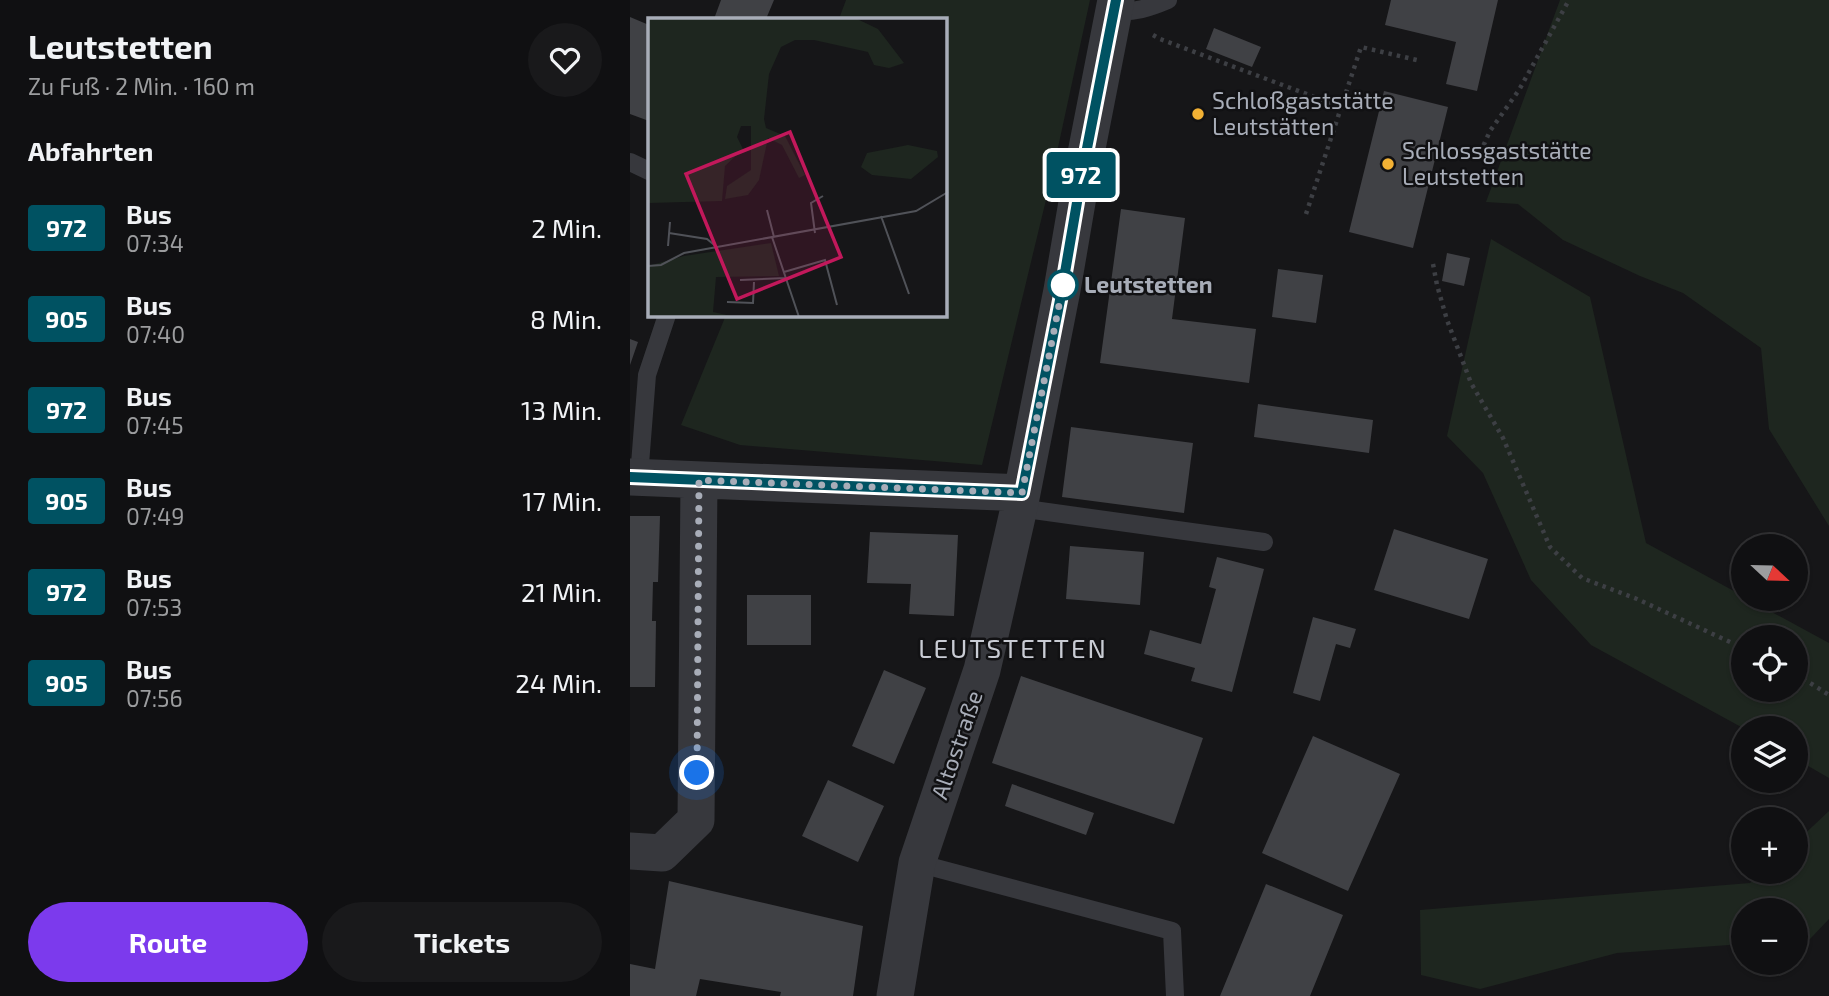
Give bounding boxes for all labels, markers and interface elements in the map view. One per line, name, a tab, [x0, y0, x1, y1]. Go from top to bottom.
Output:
inset map	[648, 18, 947, 317]
button: heart	[528, 23, 602, 97]
text: Leutstetten	[28, 26, 213, 66]
text: Zu Fuß · 2 Min. · 160 m	[28, 72, 255, 100]
place label: Schloßgaststätte Leutstätten	[1212, 86, 1394, 140]
marker: Schloßgaststätte Leutstätten	[1190, 106, 1206, 122]
text: Abfahrten	[28, 135, 153, 166]
place label: Schlossgaststätte Leutstetten	[1402, 136, 1592, 190]
line badge: 972	[1041, 152, 1121, 198]
marker: Schlossgaststätte Leutstetten	[1380, 156, 1396, 172]
text: 972	[1061, 160, 1101, 189]
text: Bus	[126, 198, 172, 229]
text: 2 Min.	[531, 212, 602, 243]
text: 972	[46, 213, 87, 242]
text: 07:34	[126, 229, 184, 257]
marker: Leutstetten	[1048, 270, 1078, 300]
place label: Leutstetten	[1084, 270, 1213, 298]
text: Bus	[126, 289, 172, 320]
text: 8 Min.	[530, 303, 602, 334]
text: 905	[45, 304, 88, 333]
text: 07:40	[126, 320, 185, 348]
text: Bus	[126, 380, 172, 411]
text: 13 Min.	[521, 394, 602, 425]
text: 972	[46, 395, 87, 424]
text: 07:45	[126, 411, 184, 439]
text: Bus	[126, 471, 172, 502]
text: 17 Min.	[522, 485, 602, 516]
text: 905	[45, 486, 88, 515]
text: 07:49	[126, 502, 184, 530]
north arrow	[1731, 534, 1808, 611]
map controls	[1731, 534, 1808, 975]
text: Bus	[126, 562, 172, 593]
text: 21 Min.	[521, 576, 602, 607]
text: 972	[46, 577, 87, 606]
text: 07:53	[126, 593, 182, 621]
button: locate	[1731, 625, 1808, 702]
district label: LEUTSTETTEN	[918, 632, 1108, 663]
text: Bus	[126, 653, 172, 684]
text: 24 Min.	[515, 667, 602, 698]
text: 905	[45, 668, 88, 697]
text: 07:56	[126, 684, 183, 712]
street label: Altostraße	[924, 687, 988, 803]
button: layers	[1731, 716, 1808, 793]
your location	[679, 755, 714, 790]
button: +	[1731, 807, 1808, 884]
button: −	[1731, 898, 1808, 975]
button: Route	[28, 902, 308, 982]
button: Tickets	[322, 902, 602, 982]

